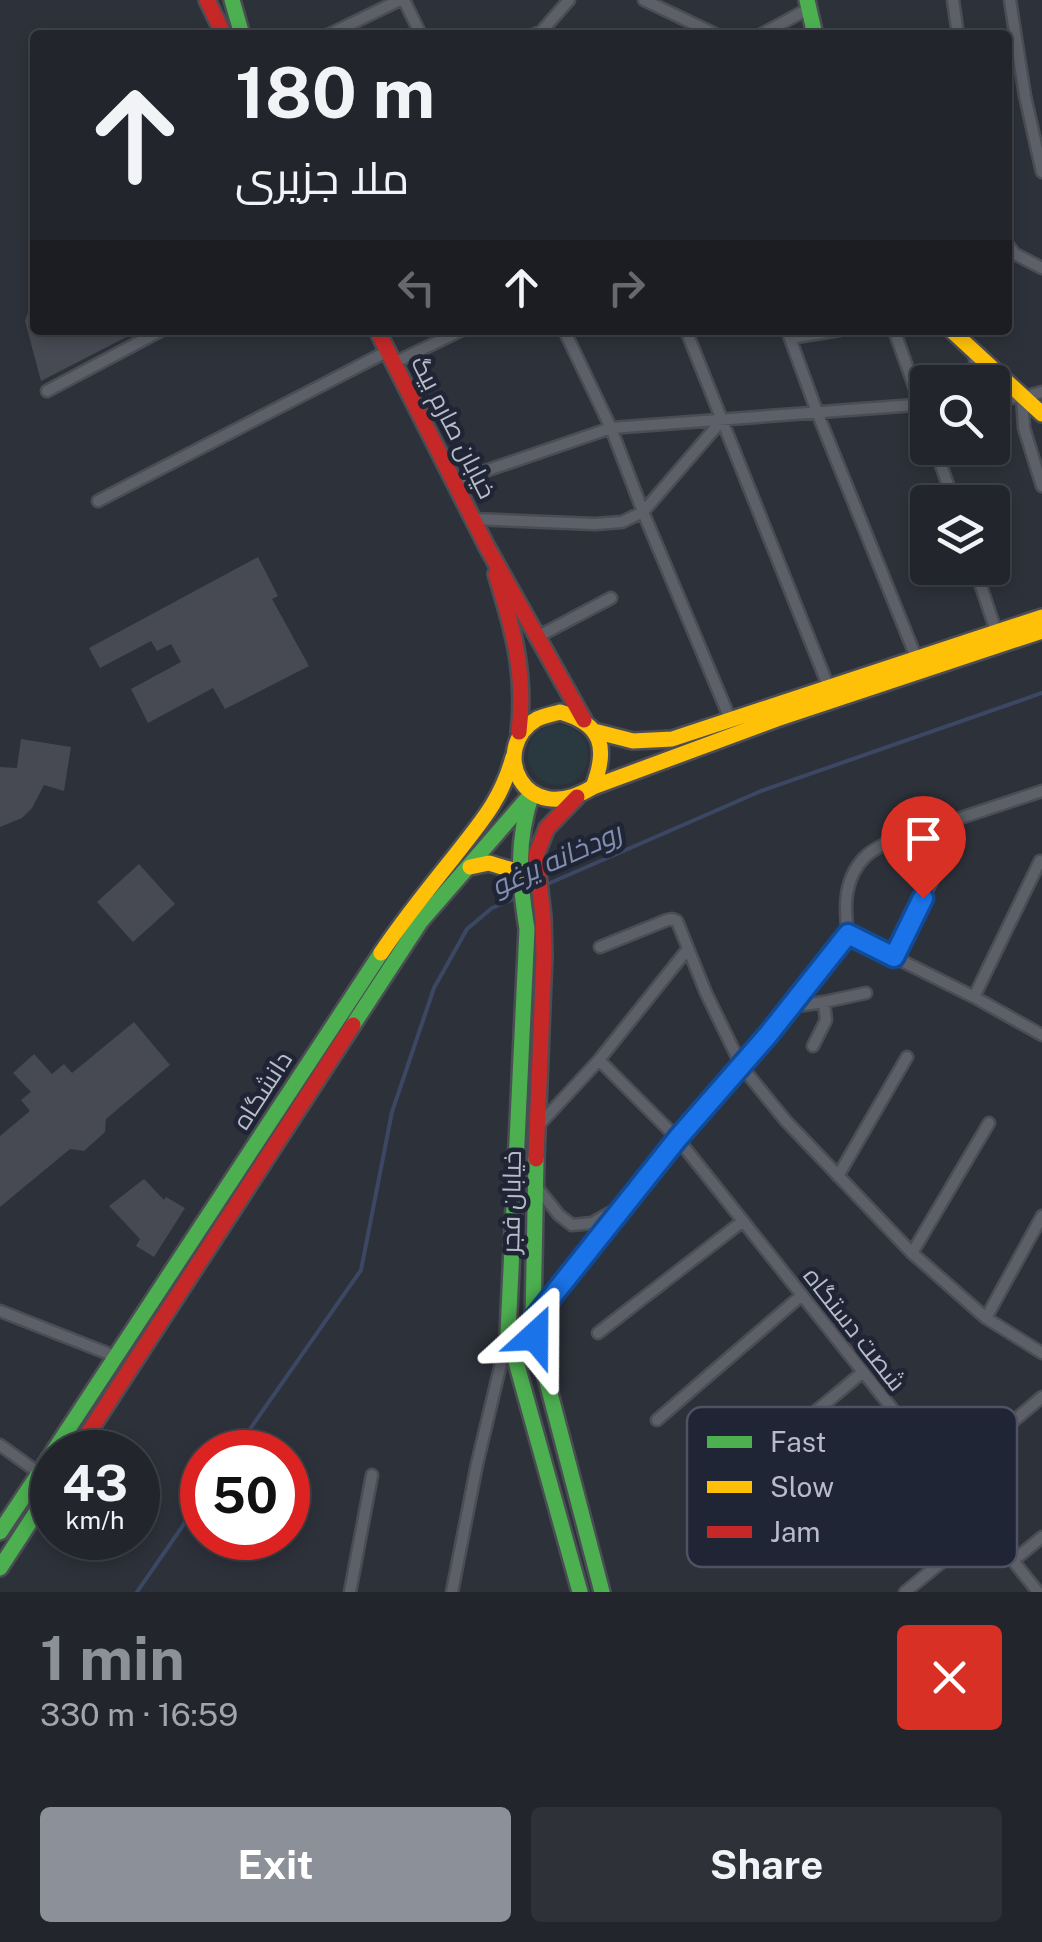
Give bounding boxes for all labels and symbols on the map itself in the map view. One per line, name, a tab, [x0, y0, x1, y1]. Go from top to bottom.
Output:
street label: خیابان صارم بیگ	[403, 351, 503, 505]
pin	[881, 796, 966, 899]
water label: رودخانه یرغو	[486, 815, 628, 903]
street label: دانشگاه	[226, 1045, 298, 1135]
street label: خیابان فجر	[495, 1150, 527, 1256]
street label: شصت دستگاه	[798, 1261, 912, 1397]
position arrow	[483, 1284, 587, 1388]
legend	[687, 1407, 1017, 1567]
text: Fast	[770, 1425, 826, 1458]
speed limit sign: 50	[180, 1430, 310, 1560]
text: Slow	[770, 1470, 834, 1503]
text: Jam	[770, 1515, 821, 1548]

